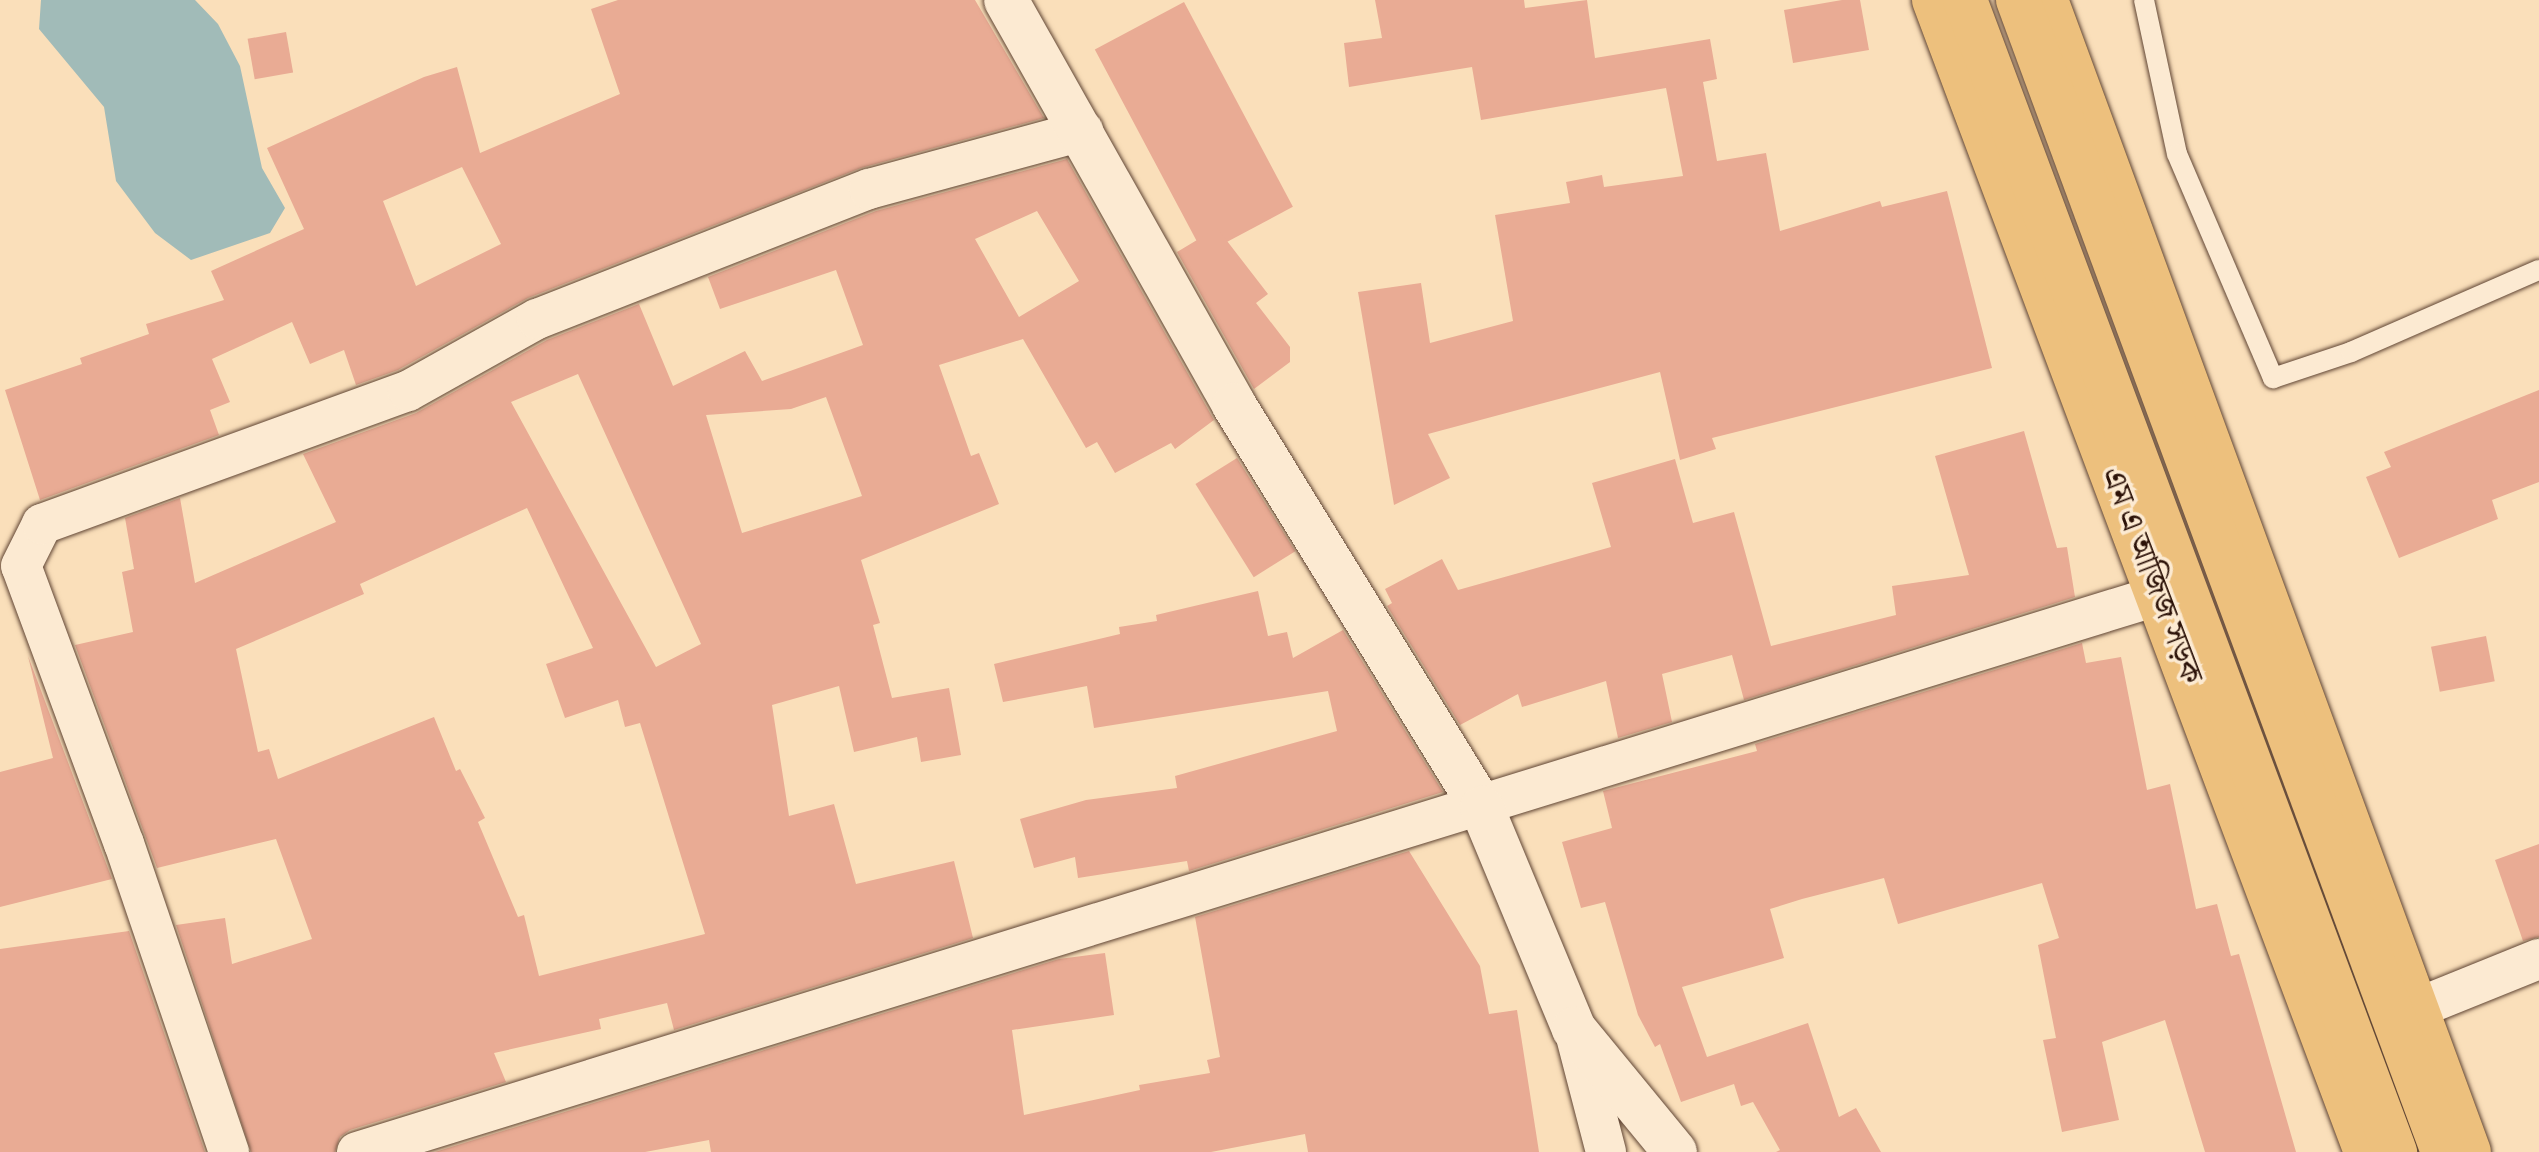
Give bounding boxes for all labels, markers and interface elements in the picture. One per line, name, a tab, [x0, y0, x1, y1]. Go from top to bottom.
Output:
street label: এম এ আজিজ সড়ক	[2091, 462, 2209, 690]

